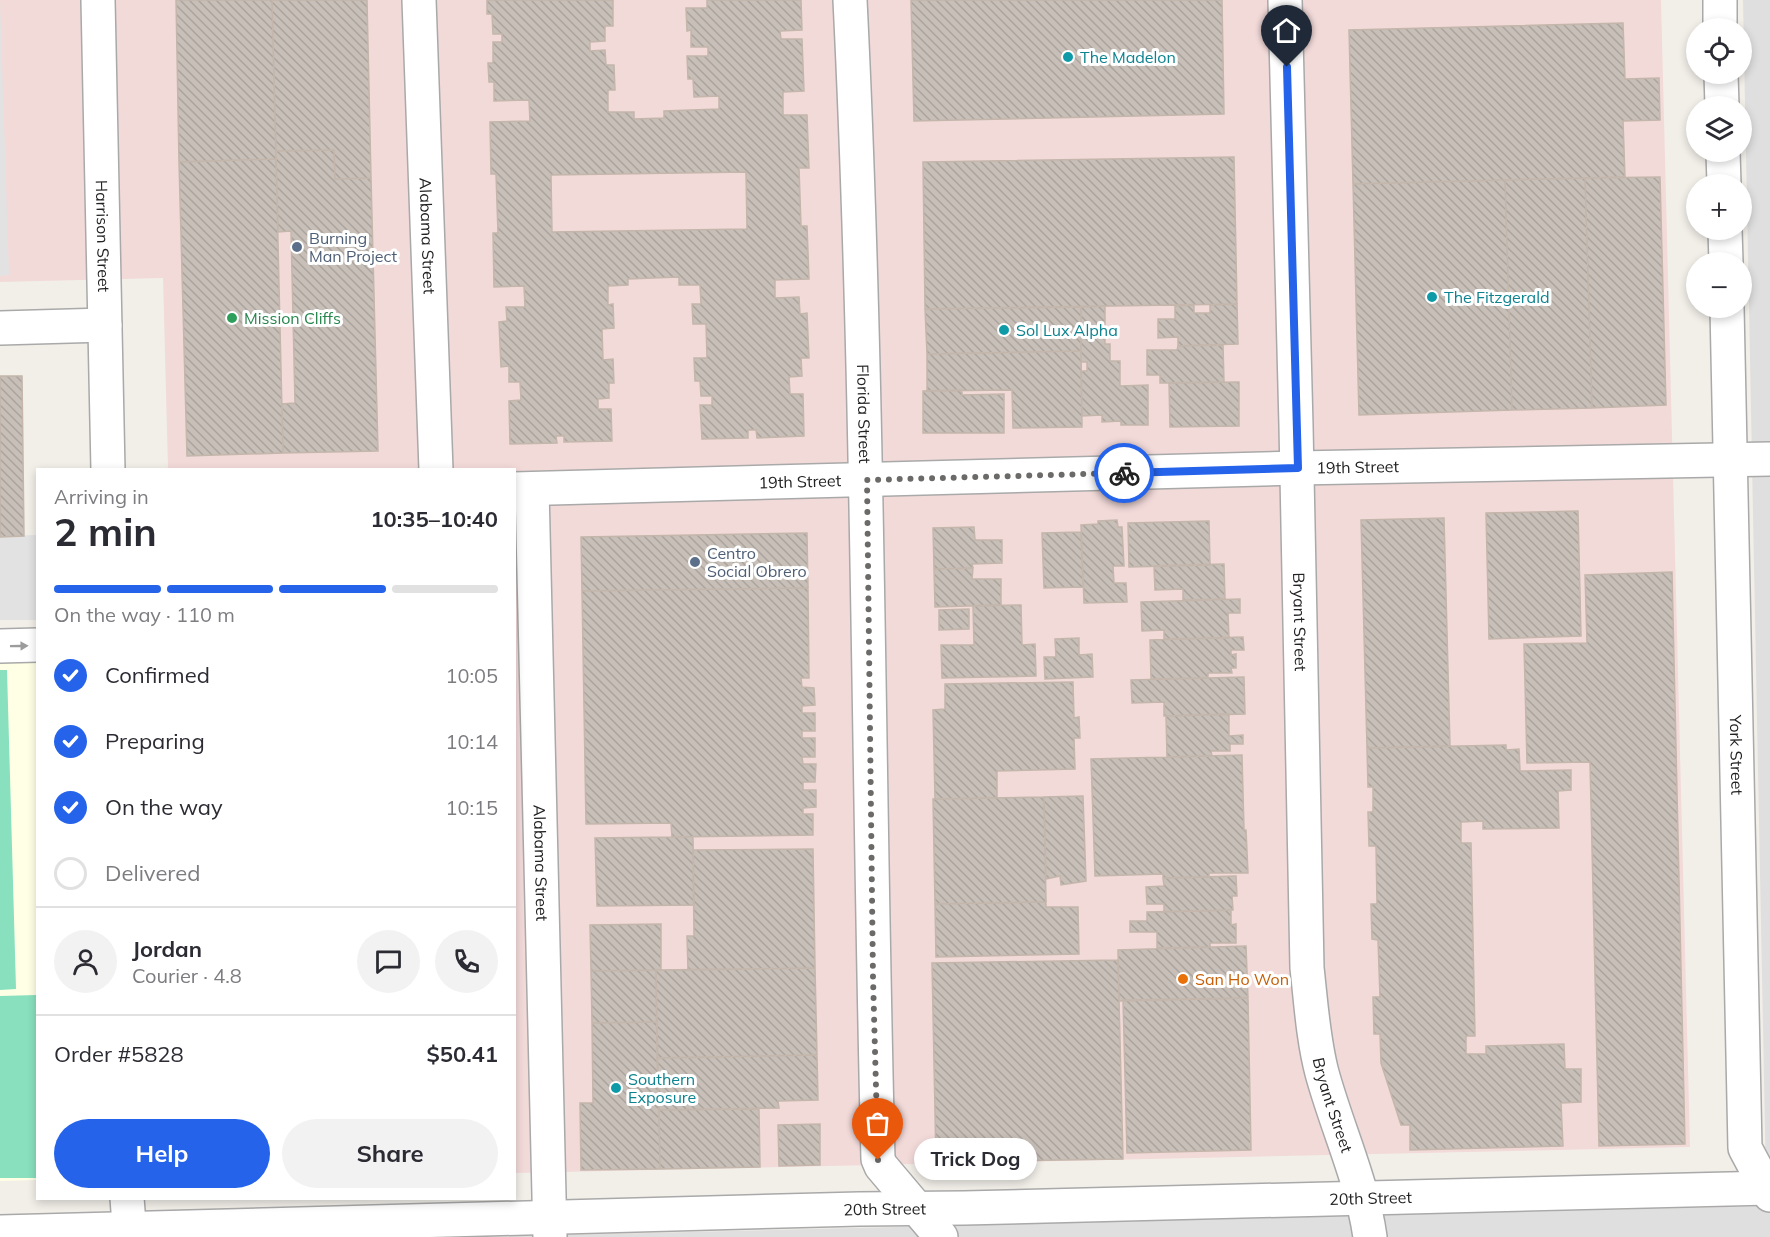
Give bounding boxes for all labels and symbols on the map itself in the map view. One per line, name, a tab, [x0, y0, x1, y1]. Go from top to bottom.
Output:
pin	[1261, 5, 1312, 67]
place label: The Madelon	[1080, 47, 1176, 67]
marker: The Madelon	[1061, 50, 1075, 64]
street label: Alabama Street	[415, 177, 440, 295]
street label: Harrison Street	[92, 180, 114, 293]
place label: Burning Man Project	[309, 228, 397, 266]
marker: Burning Man Project	[290, 240, 304, 254]
place label: The Fitzgerald	[1444, 287, 1550, 307]
marker: The Fitzgerald	[1425, 290, 1439, 304]
place label: Mission Cliffs	[244, 308, 341, 328]
marker: Mission Cliffs	[225, 311, 239, 325]
place label: Sol Lux Alpha	[1016, 320, 1118, 340]
marker: Sol Lux Alpha	[997, 323, 1011, 337]
street label: Florida Street	[853, 364, 875, 464]
courier	[1094, 443, 1154, 503]
street label: 19th Street	[1316, 456, 1400, 478]
street label: 19th Street	[758, 470, 842, 492]
place label: Centro Social Obrero	[707, 543, 807, 581]
marker: Centro Social Obrero	[688, 555, 702, 569]
street label: Bryant Street	[1289, 572, 1311, 672]
one-way arrow	[9, 641, 28, 651]
street label: York Street	[1726, 714, 1747, 796]
street label: Alabama Street	[530, 804, 552, 922]
place label: San Ho Won	[1195, 969, 1289, 989]
marker: San Ho Won	[1176, 972, 1190, 986]
street label: Bryant Street	[1309, 1056, 1357, 1155]
place label: Southern Exposure	[628, 1069, 696, 1107]
marker: Southern Exposure	[609, 1081, 623, 1095]
pin	[852, 1098, 903, 1160]
callout: Trick Dog	[914, 1139, 1037, 1181]
street label: 20th Street	[1329, 1187, 1413, 1209]
street label: 20th Street	[843, 1198, 927, 1219]

